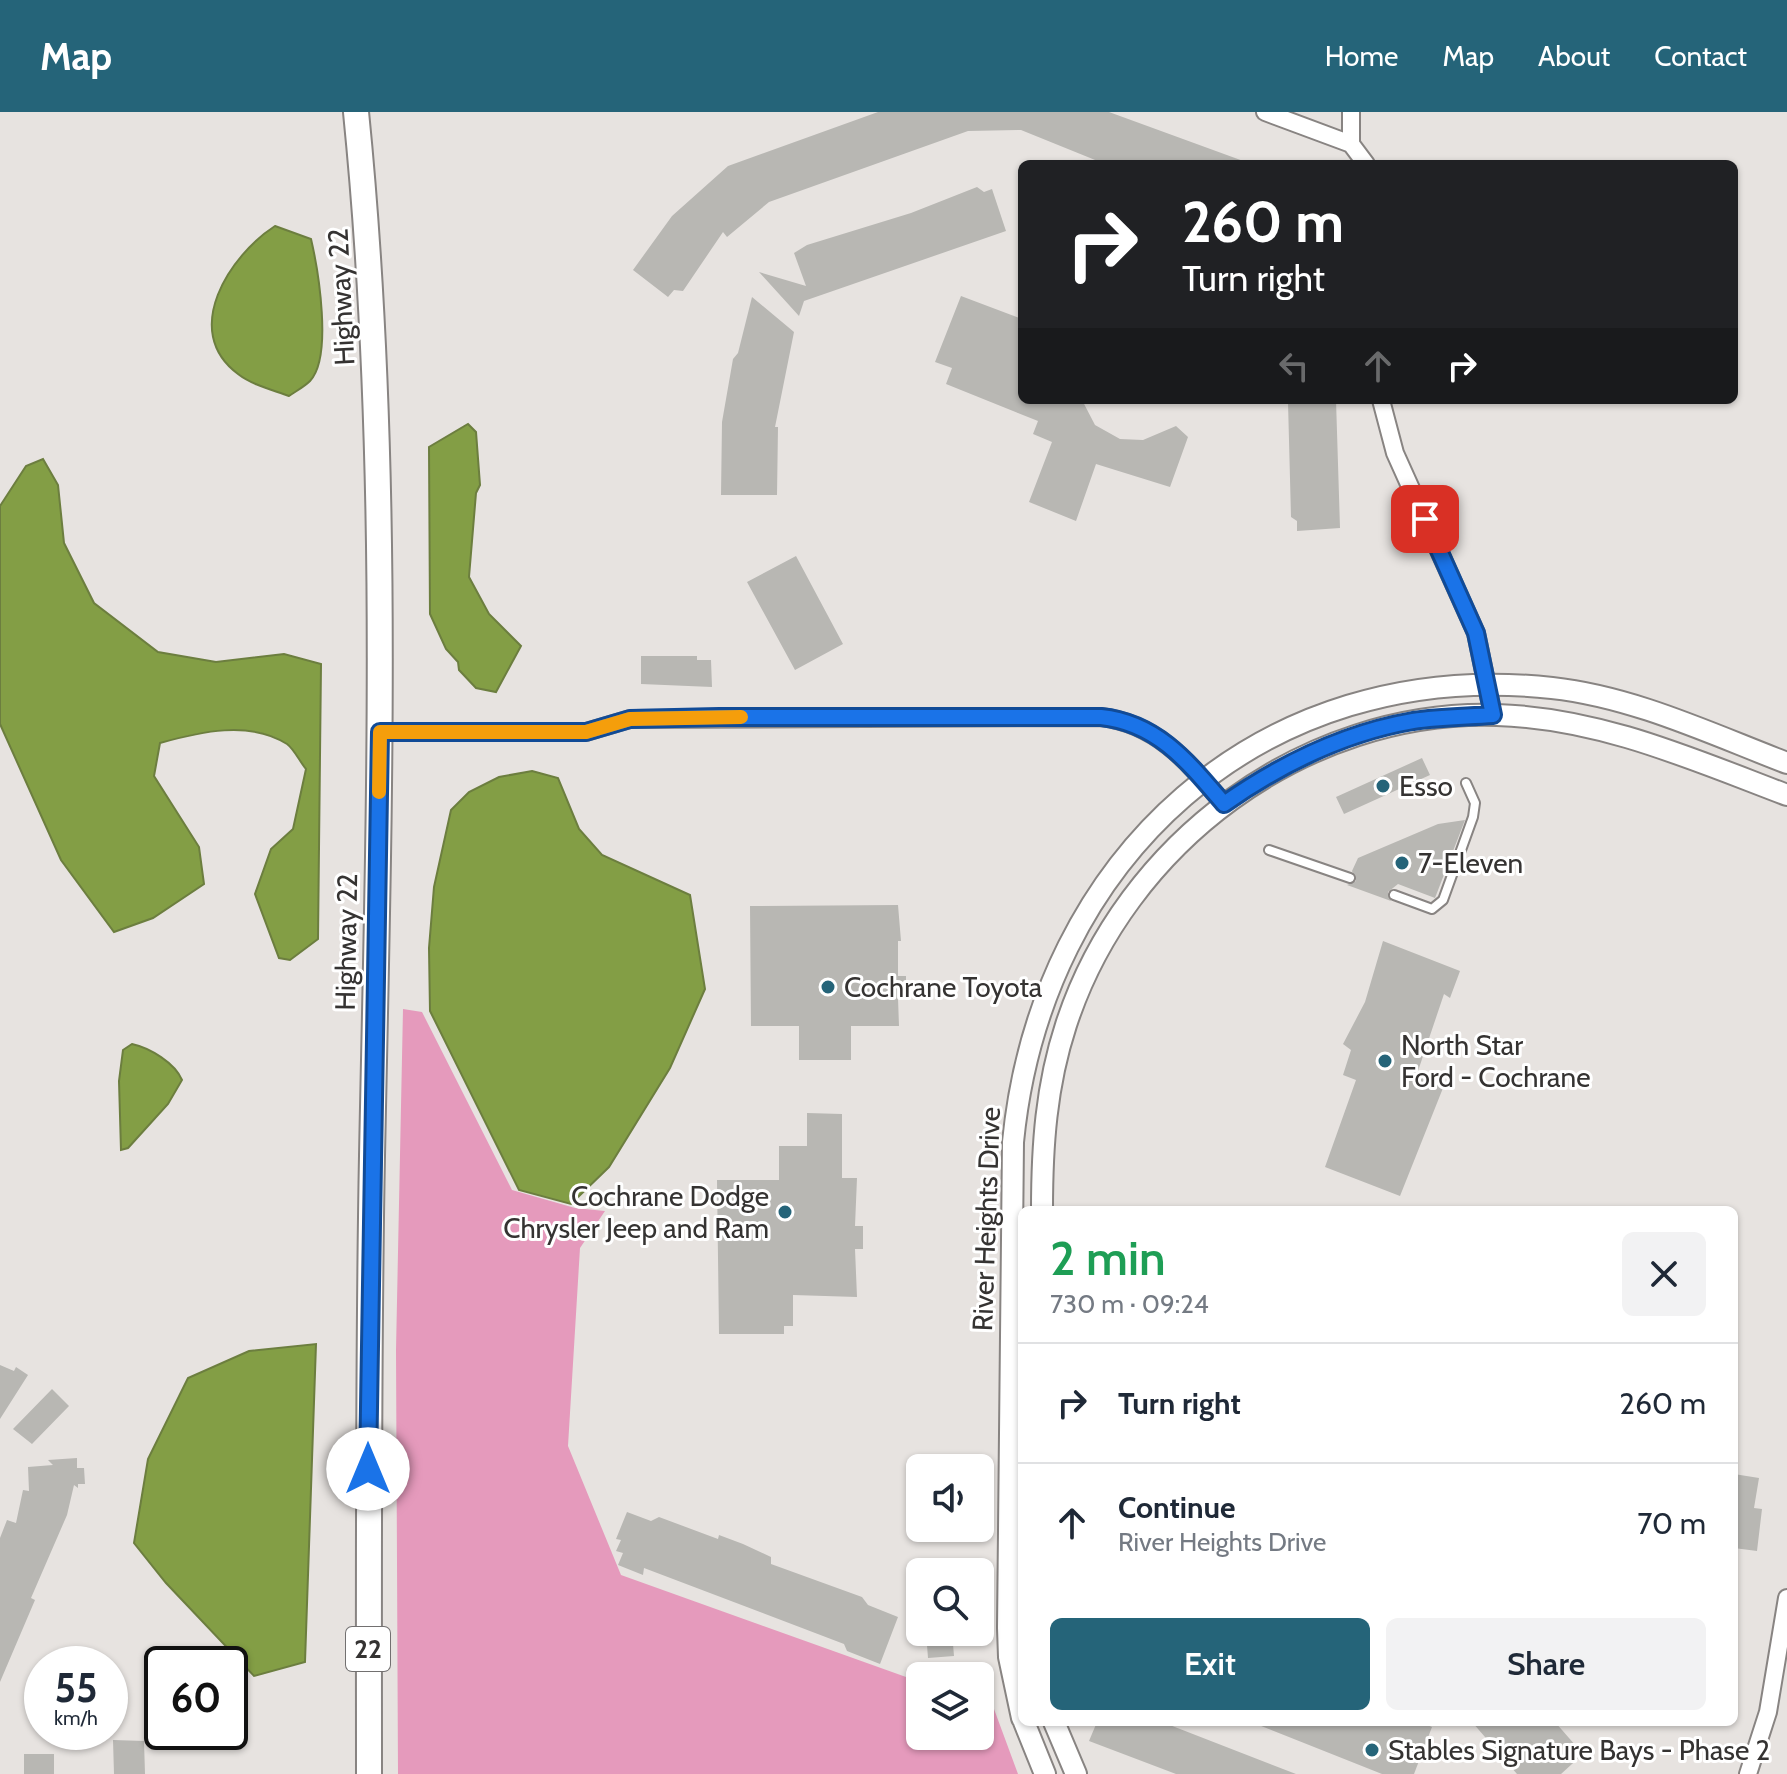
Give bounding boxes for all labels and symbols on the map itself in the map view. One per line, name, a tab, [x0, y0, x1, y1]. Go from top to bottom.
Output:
street label: Highway 22	[320, 228, 362, 366]
pin	[1391, 485, 1459, 553]
place label: Esso	[1399, 769, 1453, 803]
marker: Esso	[1374, 777, 1392, 795]
place label: 7-Eleven	[1418, 846, 1523, 880]
marker: 7-Eleven	[1393, 854, 1411, 872]
street label: Highway 22	[328, 873, 364, 1011]
place label: Cochrane Toyota	[844, 970, 1043, 1004]
marker: Cochrane Toyota	[819, 978, 837, 996]
place label: North Star Ford - Cochrane	[1401, 1028, 1591, 1094]
marker: North Star Ford - Cochrane	[1376, 1052, 1394, 1070]
street label: River Heights Drive	[965, 1106, 1007, 1332]
place label: Cochrane Dodge Chrysler Jeep and Ram	[503, 1179, 769, 1245]
marker: Cochrane Dodge Chrysler Jeep and Ram	[776, 1203, 794, 1221]
position arrow	[326, 1427, 410, 1511]
road number: 22	[346, 1627, 390, 1671]
speed limit sign: 60	[144, 1646, 248, 1750]
place label: Stables Signature Bays - Phase 2	[1388, 1733, 1770, 1767]
marker: Stables Signature Bays - Phase 2	[1363, 1741, 1381, 1759]

